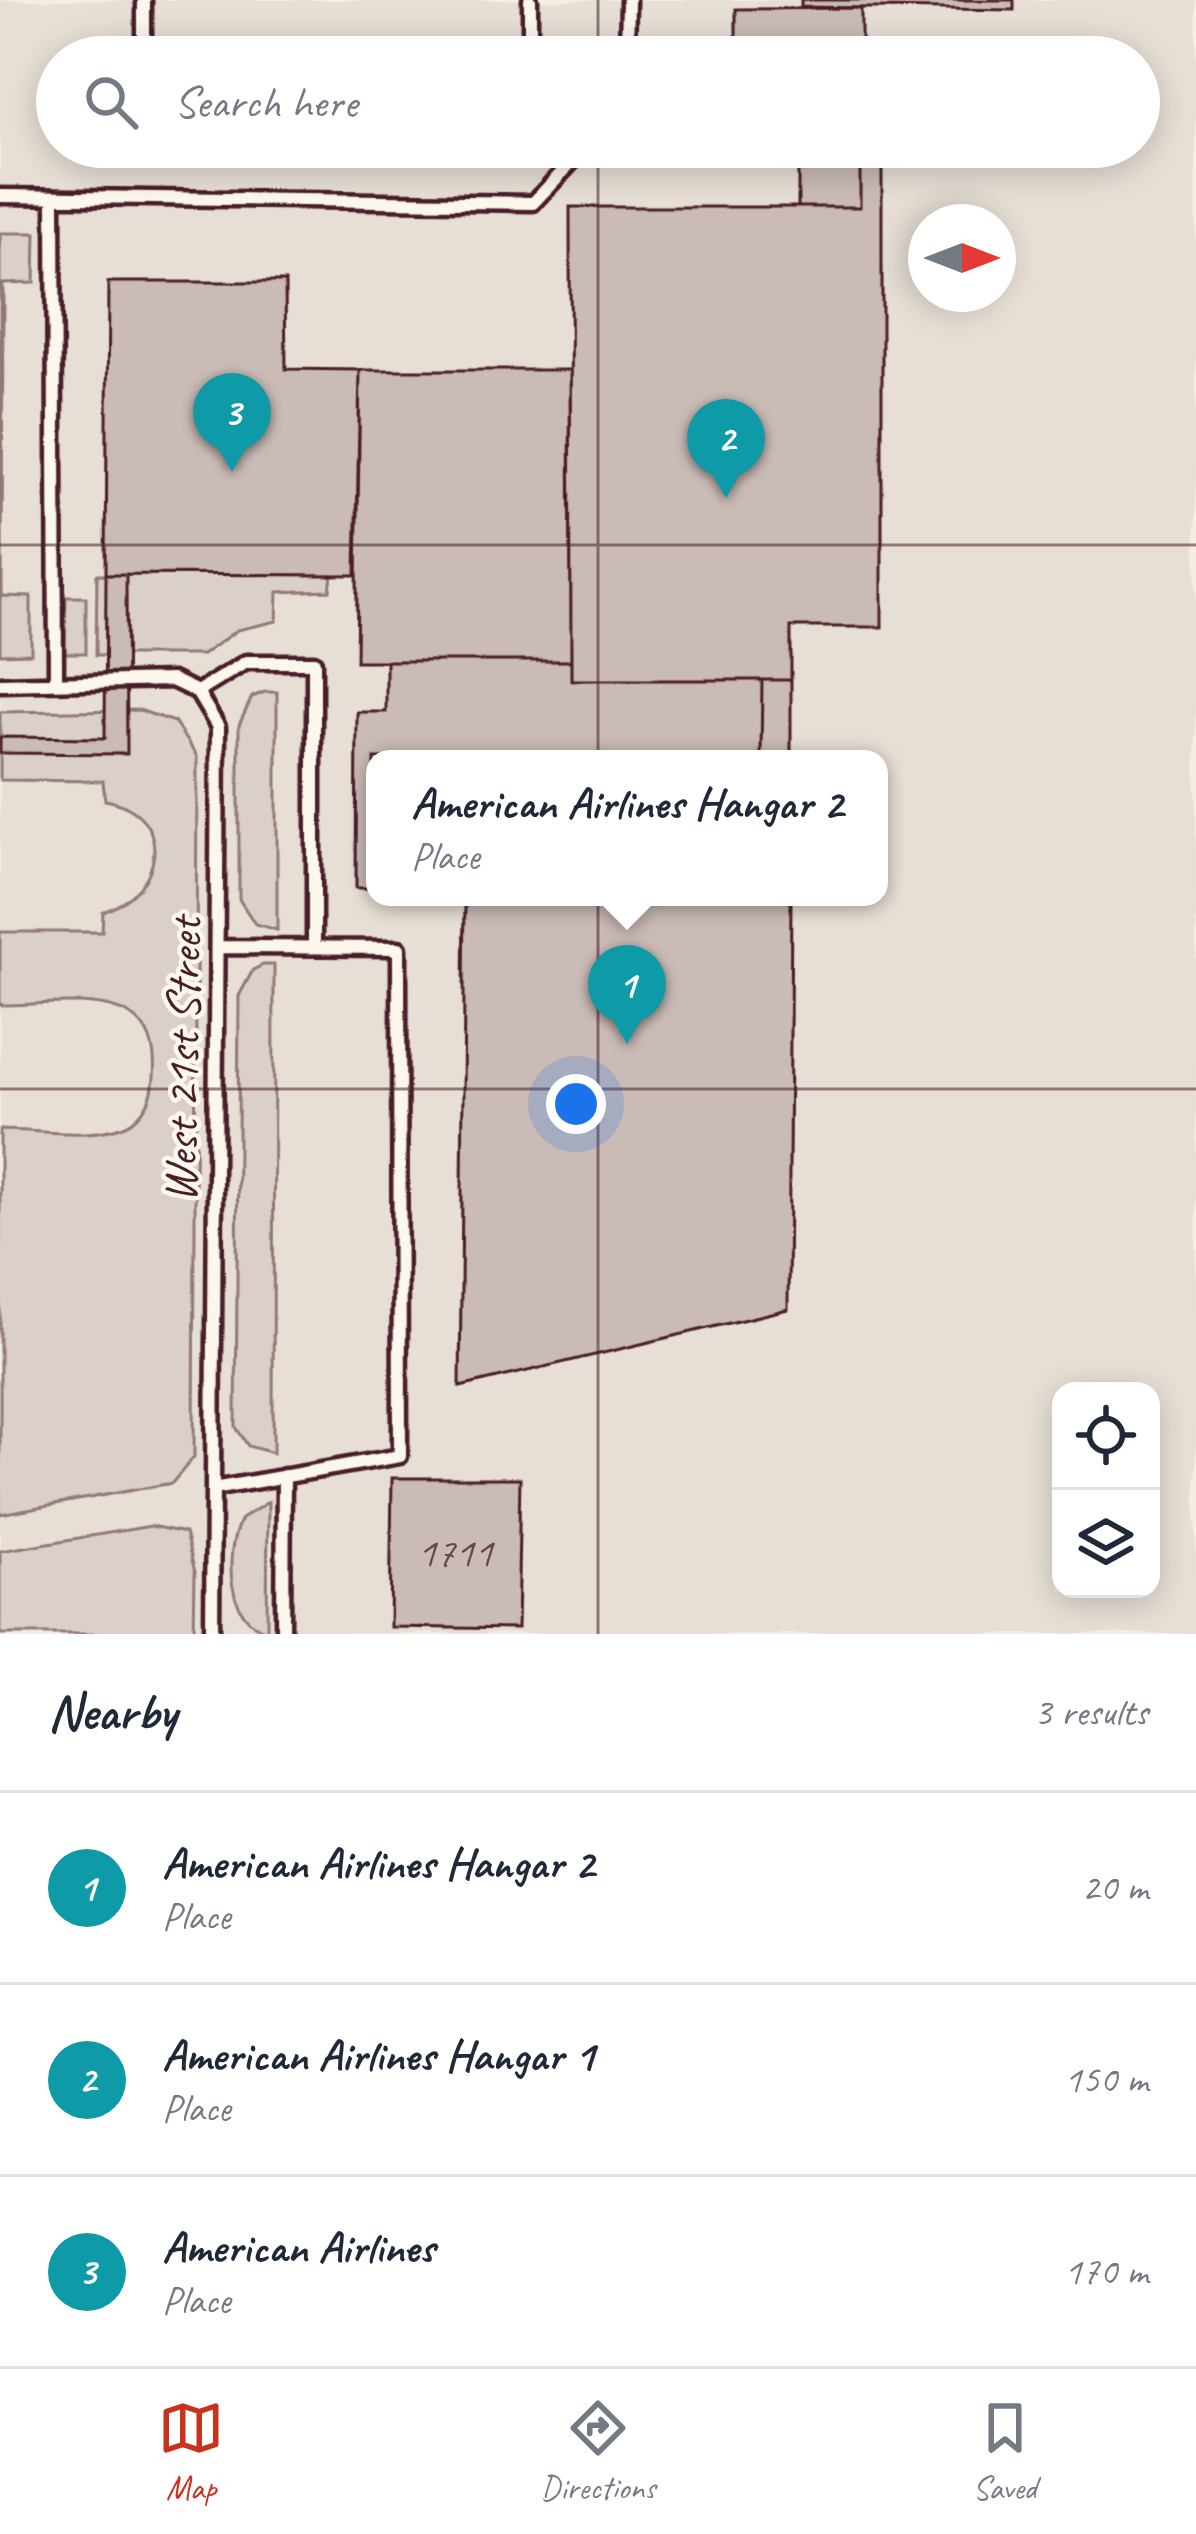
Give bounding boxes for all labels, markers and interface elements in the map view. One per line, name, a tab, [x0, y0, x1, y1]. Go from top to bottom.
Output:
search box	[36, 36, 1160, 168]
icon: search	[78, 69, 144, 135]
text: Search here	[174, 74, 357, 131]
north arrow	[908, 204, 1016, 312]
pin: 3	[193, 373, 271, 472]
pin: 2	[687, 399, 765, 498]
popup	[366, 750, 888, 906]
text: American Airlines Hangar 2	[411, 775, 843, 832]
text: Place	[411, 832, 479, 881]
street label: West 21st Street	[150, 913, 215, 1203]
pin: 1	[588, 945, 666, 1044]
your location	[546, 1074, 606, 1134]
map controls	[1052, 1382, 1160, 1598]
button: locate	[1052, 1382, 1160, 1490]
button: layers	[1052, 1490, 1160, 1598]
house number: 1711	[417, 1526, 495, 1579]
text: Nearby	[48, 1680, 176, 1744]
text: 3 results	[1034, 1688, 1148, 1737]
text: American Airlines Hangar 2	[162, 1835, 594, 1892]
text: 1	[78, 1863, 96, 1912]
text: 20 m	[1082, 1863, 1148, 1912]
text: Place	[162, 1892, 230, 1941]
text: American Airlines Hangar 1	[162, 2027, 594, 2084]
text: 2	[78, 2055, 96, 2104]
text: 150 m	[1064, 2055, 1148, 2104]
text: Place	[162, 2084, 230, 2133]
text: American Airlines	[162, 2219, 435, 2276]
text: 3	[78, 2247, 96, 2296]
text: 170 m	[1064, 2247, 1148, 2296]
text: Place	[162, 2276, 230, 2325]
tab: Map	[158, 2395, 224, 2509]
tab: Directions	[541, 2395, 655, 2509]
tab: Saved	[972, 2395, 1038, 2509]

